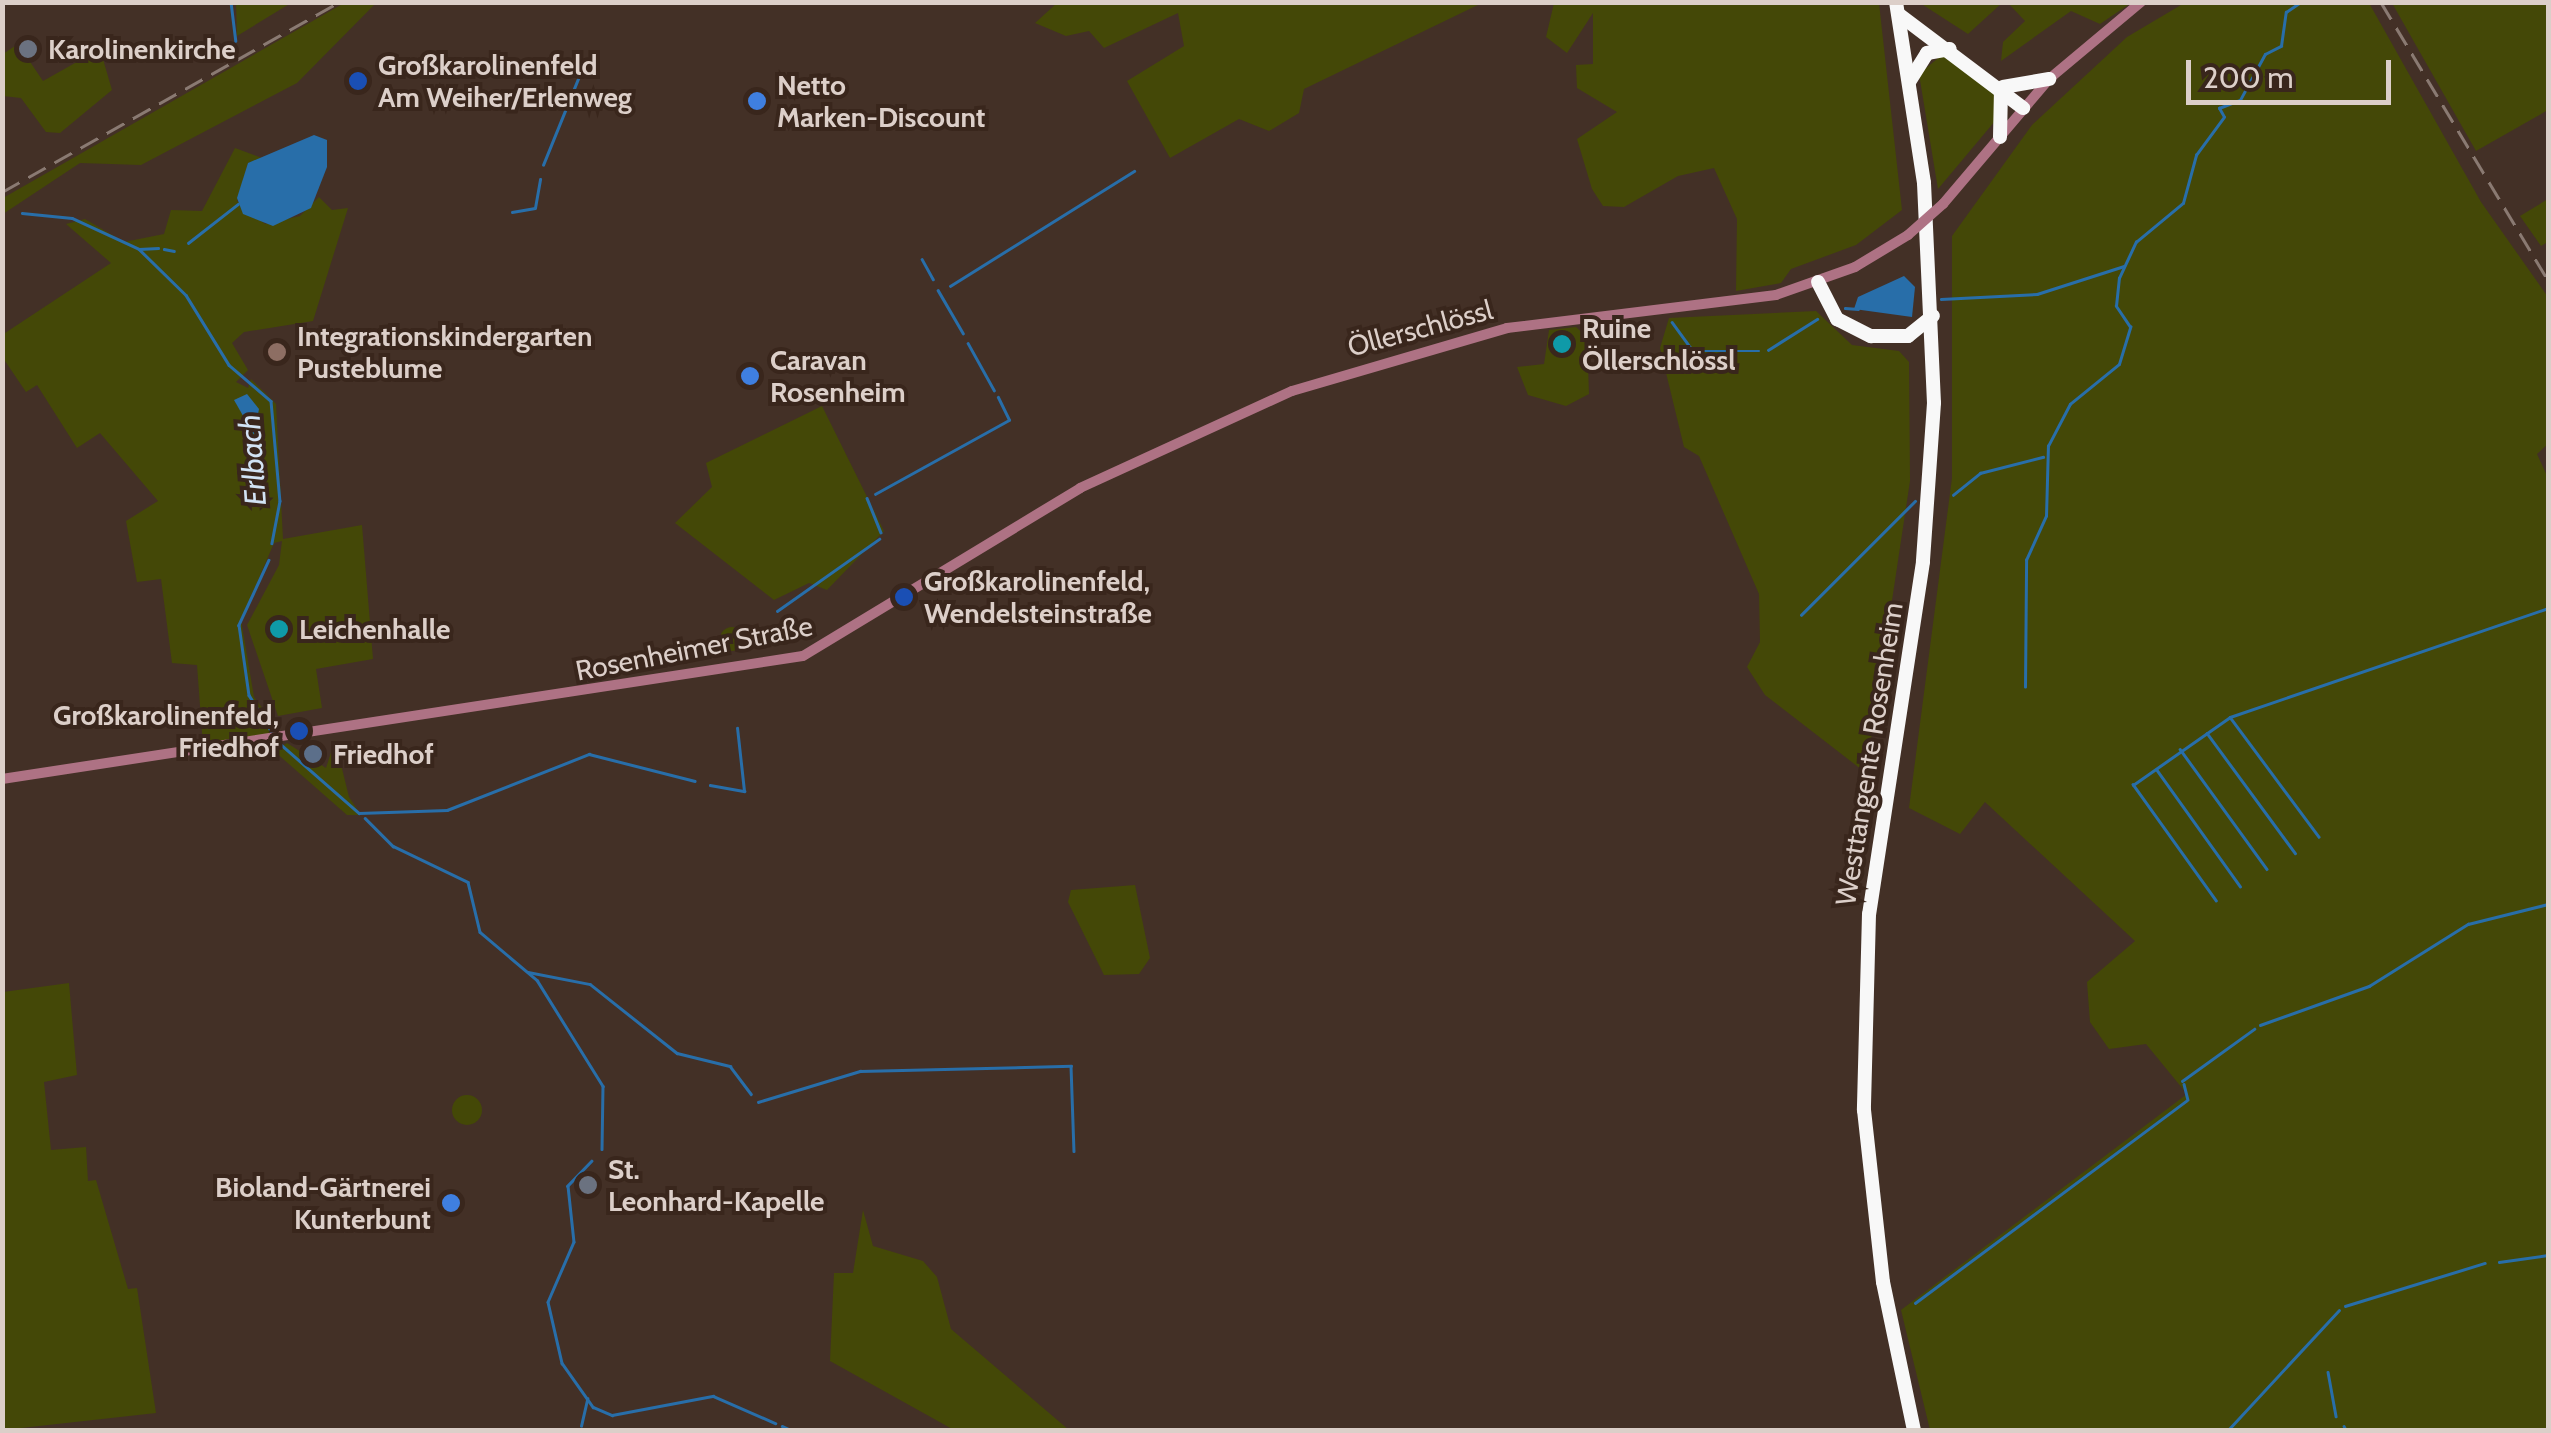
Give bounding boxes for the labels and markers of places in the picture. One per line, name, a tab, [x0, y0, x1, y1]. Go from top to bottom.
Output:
place label: Karolinenkirche	[48, 32, 236, 66]
marker: Karolinenkirche	[17, 38, 39, 60]
place label: Großkarolinenfeld Am Weiher/Erlenweg	[378, 48, 632, 114]
place label: Netto Marken-Discount	[777, 68, 985, 134]
marker: Großkarolinenfeld Am Weiher/Erlenweg	[347, 70, 369, 92]
marker: Netto Marken-Discount	[746, 90, 768, 112]
place label: Ruine Öllerschlössl	[1582, 311, 1736, 377]
place label: Integrationskindergarten Pusteblume	[297, 319, 592, 385]
marker: Ruine Öllerschlössl	[1551, 333, 1573, 355]
marker: Integrationskindergarten Pusteblume	[266, 341, 288, 363]
place label: Caravan Rosenheim	[770, 343, 906, 409]
marker: Caravan Rosenheim	[739, 365, 761, 387]
place label: Großkarolinenfeld, Wendelsteinstraße	[924, 564, 1152, 630]
marker: Großkarolinenfeld, Wendelsteinstraße	[893, 586, 915, 608]
place label: Leichenhalle	[299, 612, 450, 646]
marker: Leichenhalle	[268, 618, 290, 640]
place label: Großkarolinenfeld, Friedhof	[53, 698, 279, 764]
marker: Großkarolinenfeld, Friedhof	[288, 720, 310, 742]
place label: Friedhof	[333, 737, 434, 771]
marker: Friedhof	[302, 743, 324, 765]
place label: St. Leonhard-Kapelle	[608, 1152, 825, 1218]
place label: Bioland-Gärtnerei Kunterbunt	[215, 1170, 431, 1236]
marker: St. Leonhard-Kapelle	[577, 1174, 599, 1196]
marker: Bioland-Gärtnerei Kunterbunt	[440, 1192, 462, 1214]

